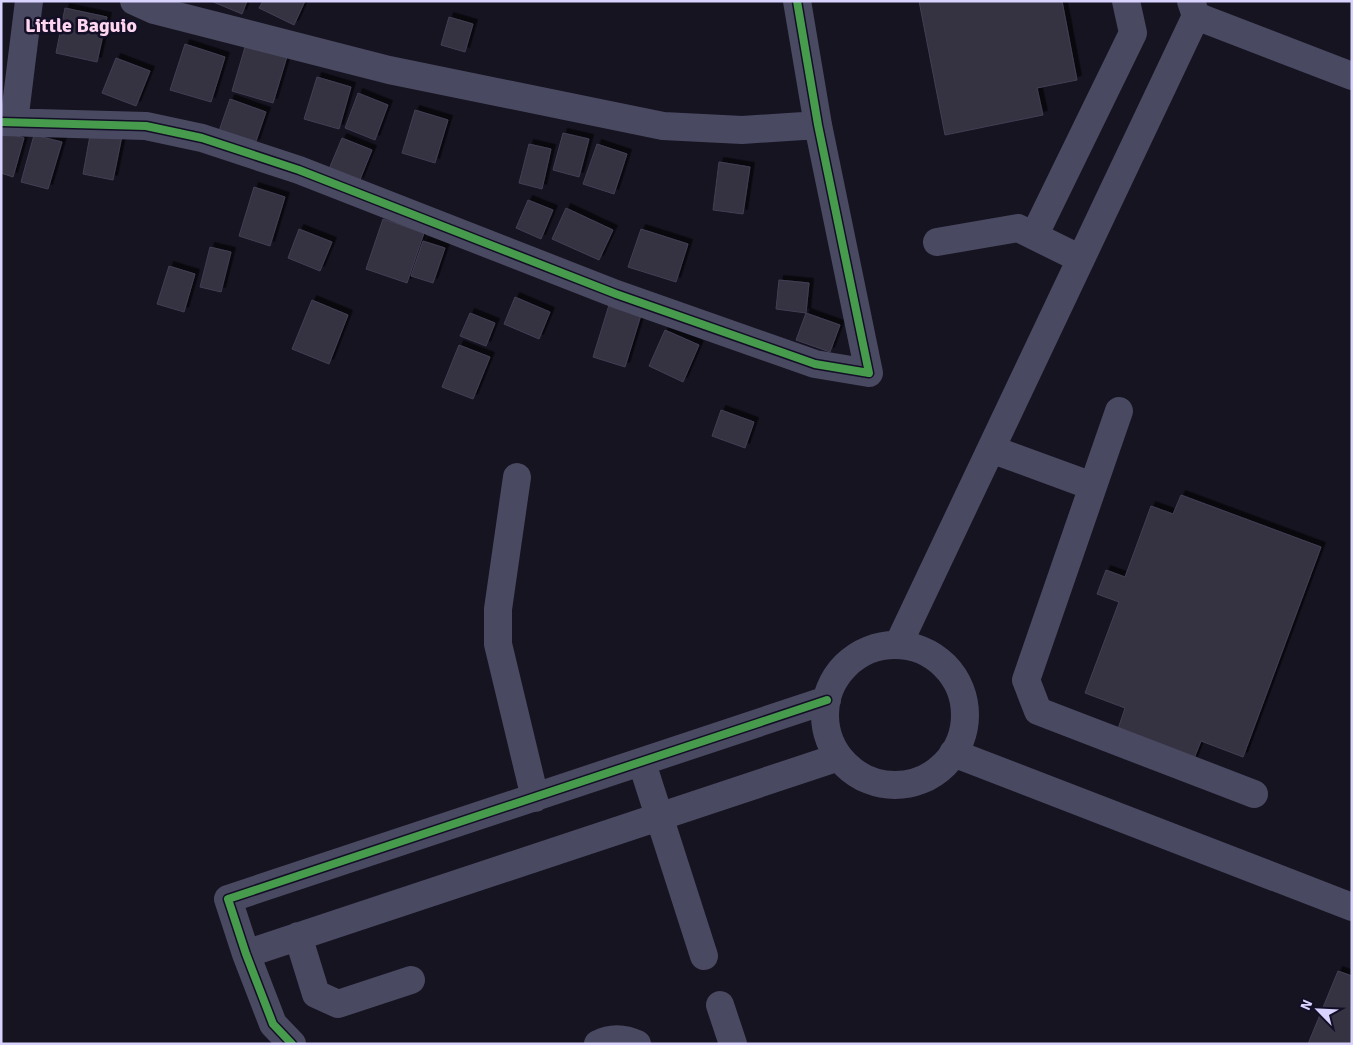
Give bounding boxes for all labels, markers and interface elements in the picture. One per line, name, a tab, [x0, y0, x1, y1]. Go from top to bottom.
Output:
district label: Little Baguio	[25, 13, 137, 38]
north arrow	[1293, 985, 1343, 1035]
text: N	[1297, 997, 1316, 1013]

